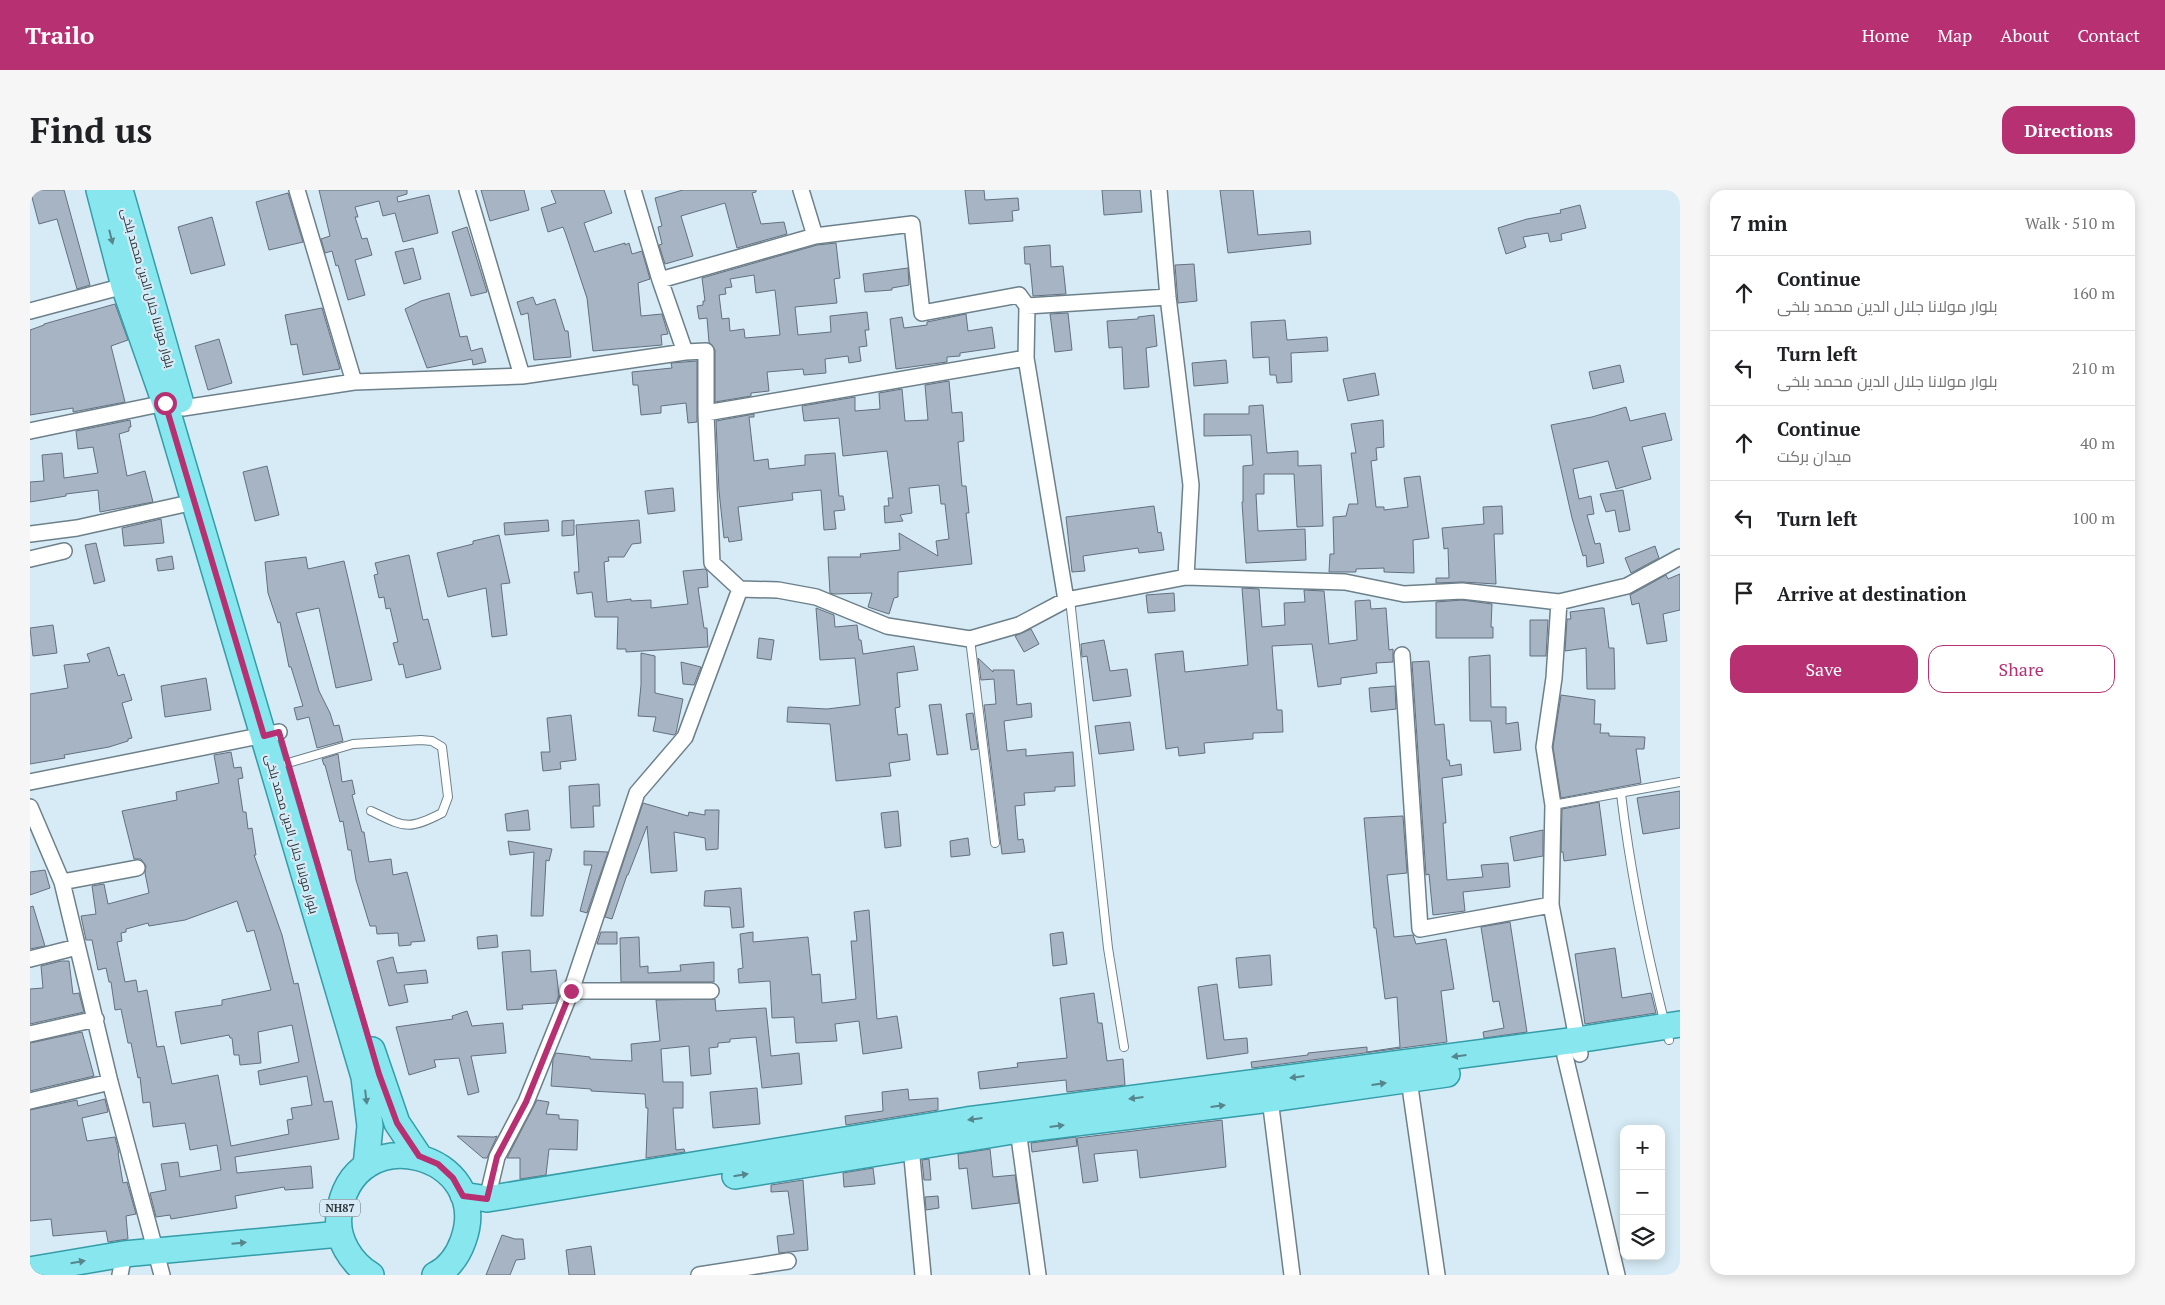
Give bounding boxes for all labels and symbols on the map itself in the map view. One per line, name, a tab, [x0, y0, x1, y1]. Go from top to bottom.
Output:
street label: بلوار مولانا جلال الدین محمد بلخی	[118, 206, 178, 370]
one-way arrow	[108, 230, 116, 245]
route start	[154, 392, 177, 415]
street label: بلوار مولانا جلال الدین محمد بلخی	[262, 752, 322, 916]
route end	[560, 980, 583, 1003]
one-way arrow	[1450, 1052, 1466, 1060]
one-way arrow	[1289, 1073, 1305, 1081]
one-way arrow	[1372, 1080, 1388, 1088]
one-way arrow	[362, 1090, 370, 1106]
one-way arrow	[1128, 1094, 1144, 1102]
one-way arrow	[1211, 1102, 1227, 1110]
one-way arrow	[967, 1115, 983, 1123]
one-way arrow	[1049, 1121, 1065, 1129]
one-way arrow	[733, 1170, 749, 1178]
road number: NH87	[320, 1200, 360, 1216]
one-way arrow	[232, 1238, 248, 1246]
one-way arrow	[70, 1257, 86, 1265]

